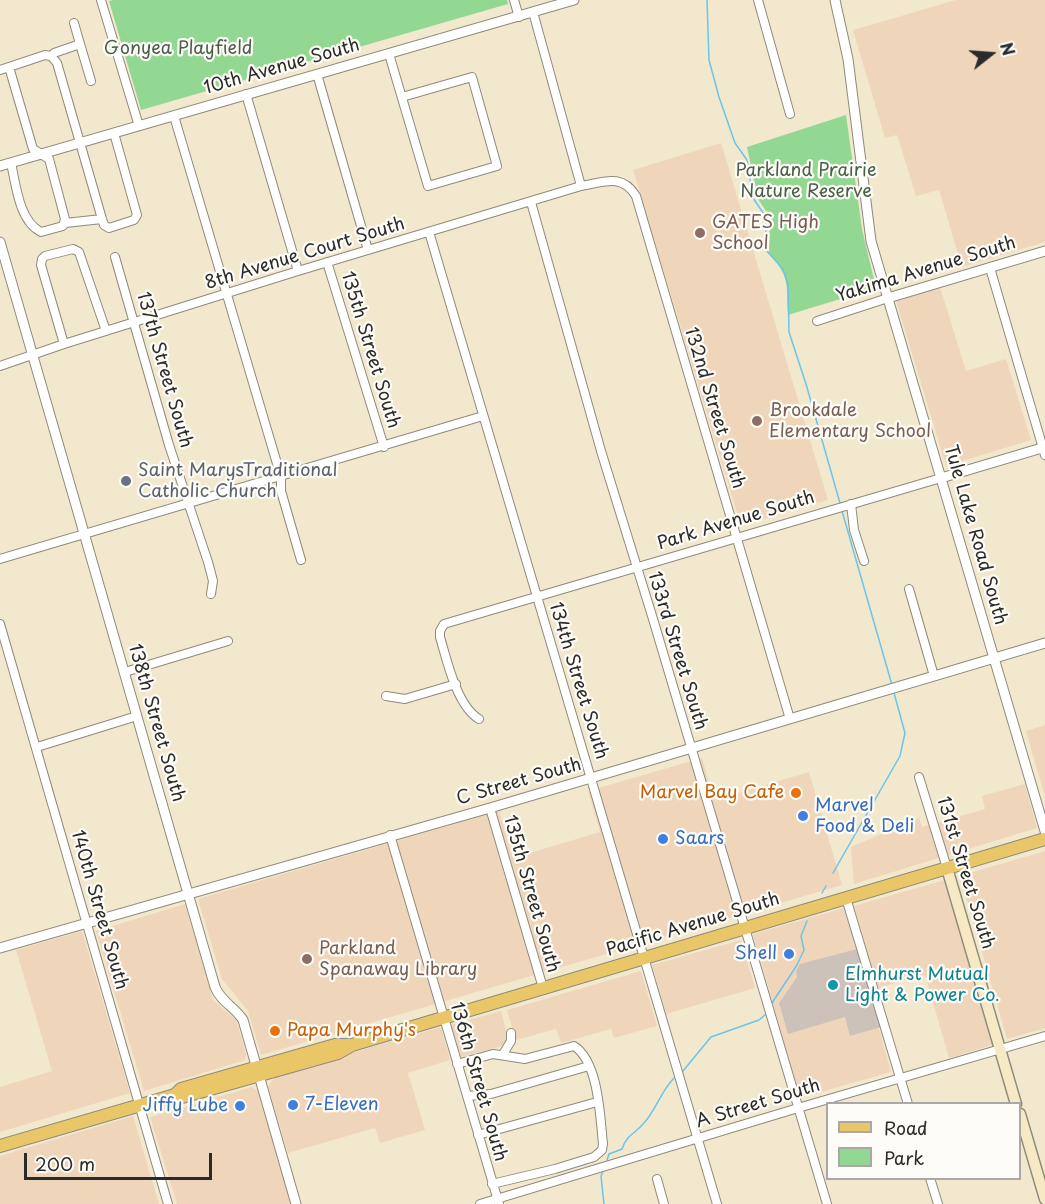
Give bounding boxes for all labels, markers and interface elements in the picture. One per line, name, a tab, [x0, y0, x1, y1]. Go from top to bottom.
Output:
north arrow	[961, 24, 1021, 84]
street label: 10th Avenue South	[202, 34, 362, 100]
park label: Gonyea Playfield	[104, 38, 252, 60]
text: N	[995, 39, 1022, 58]
park label: Parkland Prairie Nature Reserve	[735, 160, 877, 202]
place label: GATES High School	[712, 212, 819, 254]
street label: 8th Avenue Court South	[203, 213, 407, 295]
marker: GATES High School	[693, 226, 707, 240]
street label: Yakima Avenue South	[834, 232, 1018, 308]
street label: 135th Street South	[336, 269, 404, 431]
street label: 137th Street South	[131, 290, 197, 450]
street label: 132nd Street South	[679, 325, 749, 491]
place label: Brookdale Elementary School	[769, 400, 931, 442]
marker: Brookdale Elementary School	[750, 414, 764, 428]
street label: Tule Lake Road South	[939, 443, 1011, 627]
place label: Saint MarysTraditional Catholic Church	[138, 460, 337, 502]
marker: Saint MarysTraditional Catholic Church	[119, 474, 133, 488]
street label: Park Avenue South	[655, 487, 817, 555]
street label: 133rd Street South	[643, 569, 711, 733]
street label: 134th Street South	[544, 600, 612, 762]
street label: 138th Street South	[123, 642, 189, 804]
street label: C Street South	[454, 754, 584, 810]
place label: Marvel Bay Cafe	[640, 782, 784, 804]
marker: Marvel Bay Cafe	[789, 786, 803, 800]
street label: 131st Street South	[932, 794, 998, 952]
place label: Marvel Food & Deli	[815, 795, 914, 838]
marker: Marvel Food & Deli	[796, 809, 810, 823]
street label: 135th Street South	[498, 813, 564, 975]
street label: 140th Street South	[66, 828, 132, 992]
place label: Saars	[675, 828, 724, 850]
marker: Saars	[656, 832, 670, 846]
street label: Pacific Avenue South	[604, 888, 782, 962]
place label: Parkland Spanaway Library	[319, 938, 477, 980]
place label: Shell	[735, 943, 777, 965]
marker: Shell	[782, 947, 796, 961]
marker: Parkland Spanaway Library	[300, 952, 314, 966]
place label: Elmhurst Mutual Light & Power Co.	[845, 964, 1000, 1006]
marker: Elmhurst Mutual Light & Power Co.	[826, 978, 840, 992]
street label: 136th Street South	[445, 1000, 511, 1164]
place label: Papa Murphy's	[287, 1020, 416, 1042]
marker: Papa Murphy's	[268, 1024, 282, 1038]
street label: A Street South	[693, 1075, 823, 1133]
place label: 7-Eleven	[305, 1094, 379, 1116]
place label: Jiffy Lube	[143, 1095, 228, 1117]
marker: 7-Eleven	[286, 1098, 300, 1112]
marker: Jiffy Lube	[233, 1099, 247, 1113]
legend	[826, 1102, 1021, 1180]
text: Road	[884, 1114, 928, 1141]
scale bar	[27, 1141, 214, 1179]
text: Park	[884, 1144, 924, 1171]
text: 200 m	[35, 1150, 95, 1177]

